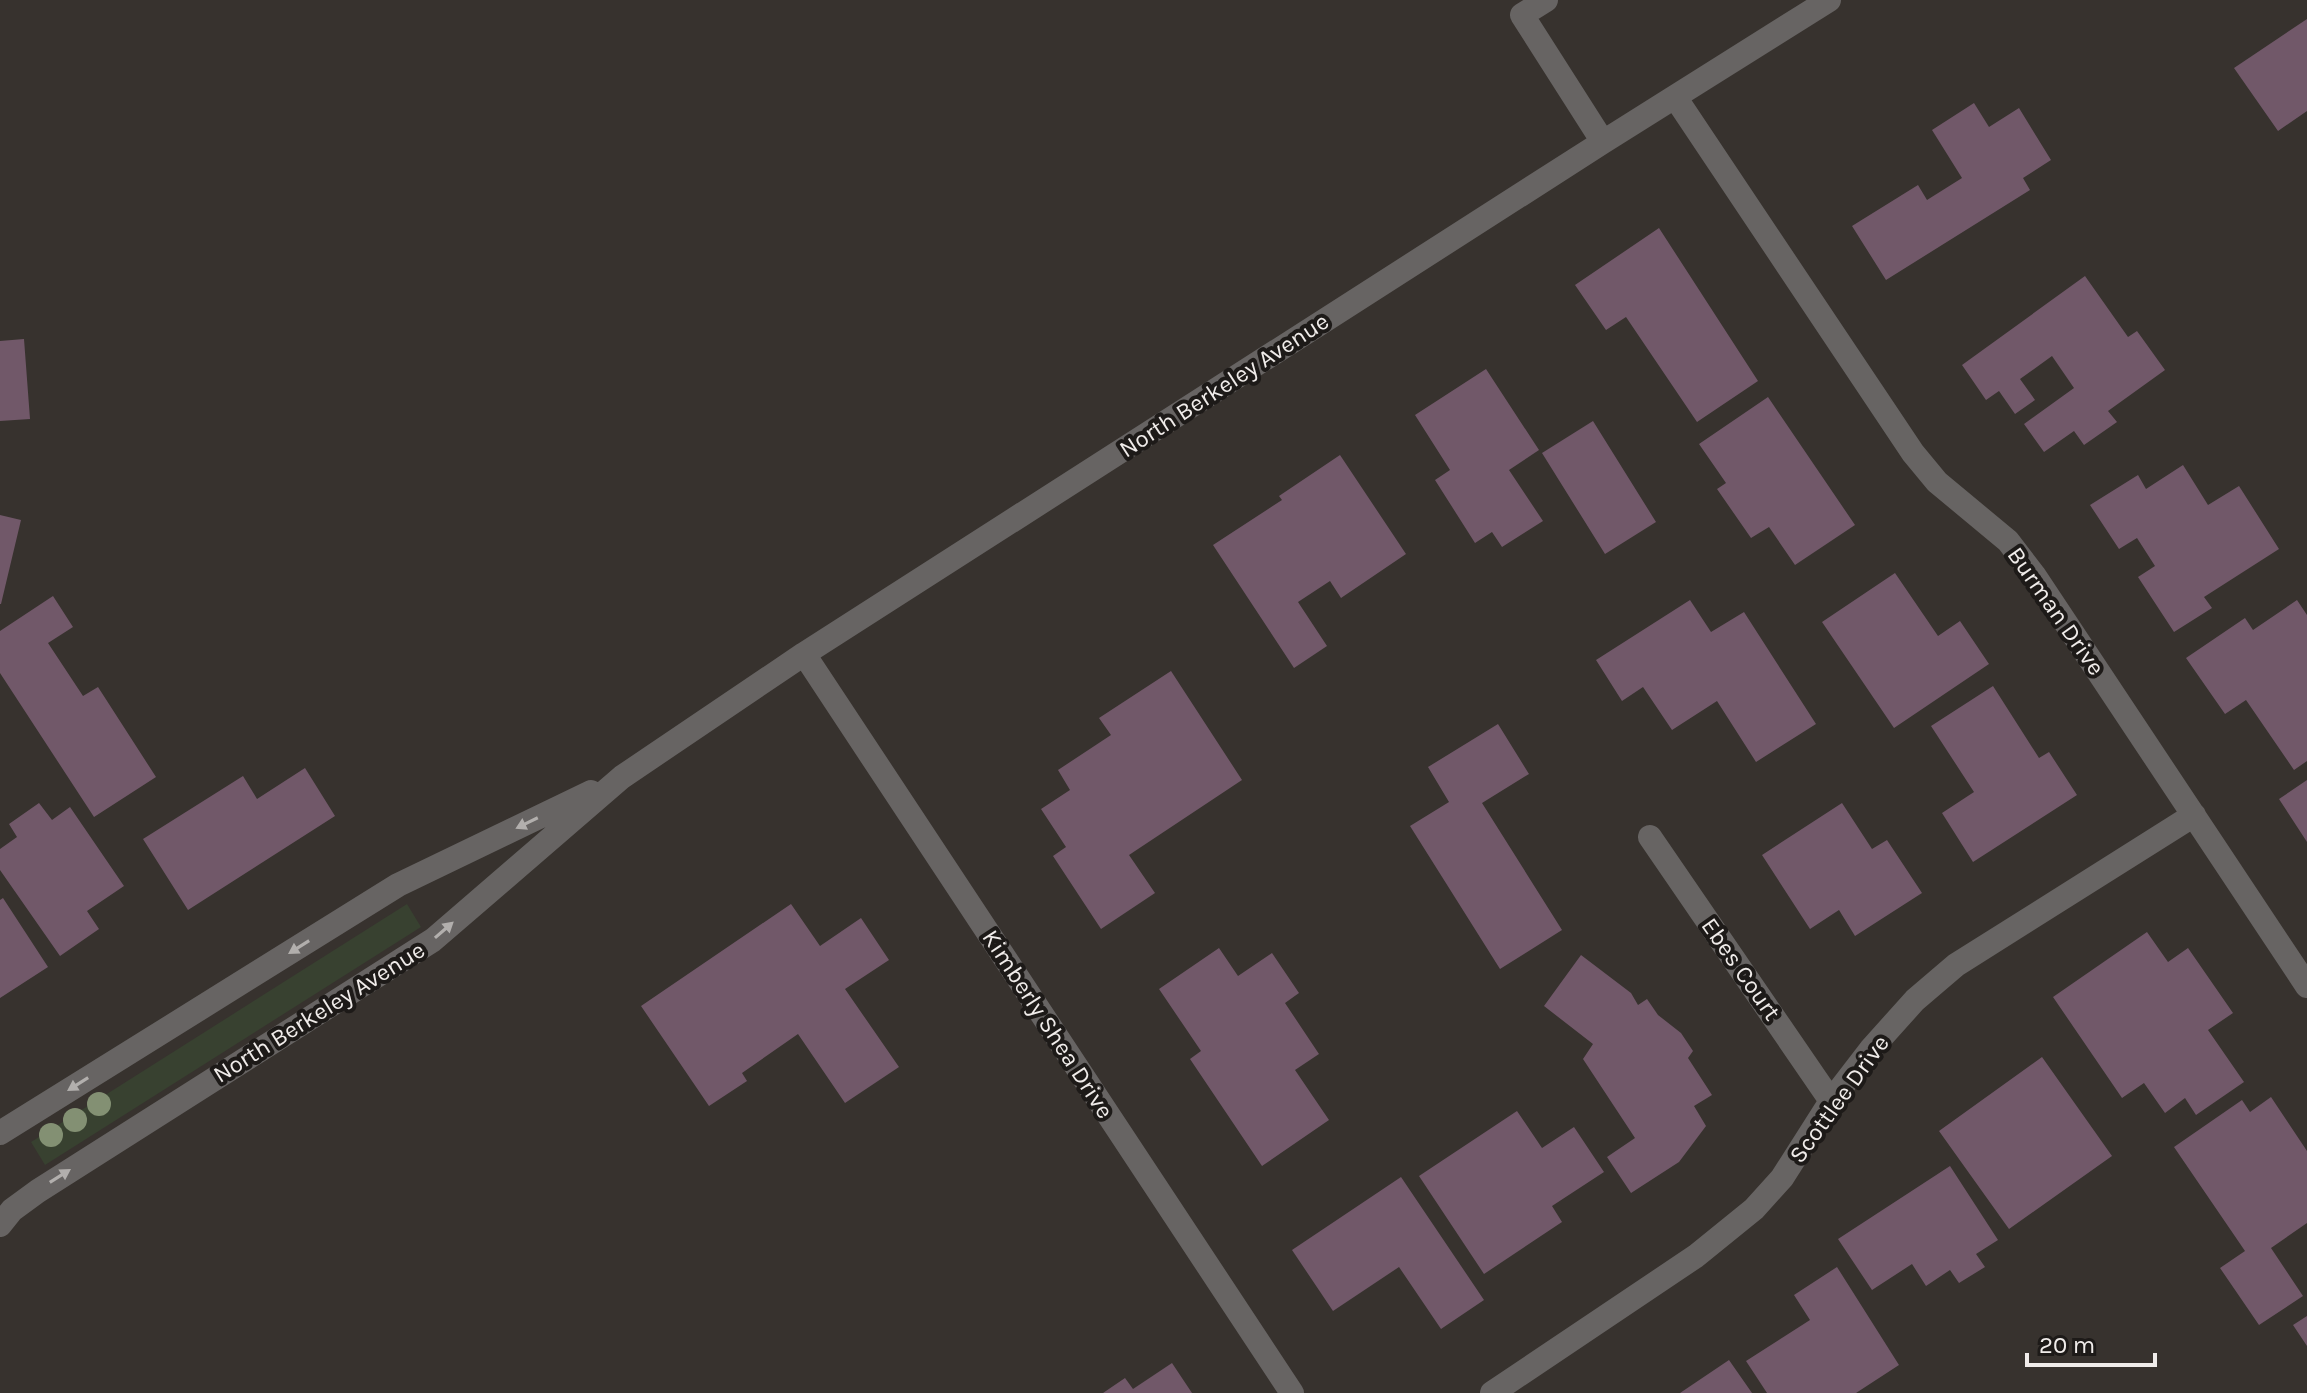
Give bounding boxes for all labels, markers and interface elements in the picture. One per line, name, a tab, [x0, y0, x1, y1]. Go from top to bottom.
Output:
street label: North Berkeley Avenue	[1114, 307, 1334, 463]
street label: Burman Drive	[2002, 542, 2110, 680]
one-way arrow	[515, 816, 538, 830]
street label: Ebes Court	[1696, 912, 1786, 1026]
one-way arrow	[434, 922, 454, 939]
street label: Kimberly Shea Drive	[977, 924, 1119, 1124]
street label: North Berkeley Avenue	[208, 935, 430, 1089]
one-way arrow	[288, 939, 309, 954]
street label: Scottlee Drive	[1783, 1030, 1895, 1168]
one-way arrow	[67, 1077, 89, 1091]
one-way arrow	[49, 1170, 71, 1184]
scale bar	[2027, 1317, 2155, 1367]
text: 20 m	[2039, 1331, 2095, 1359]

